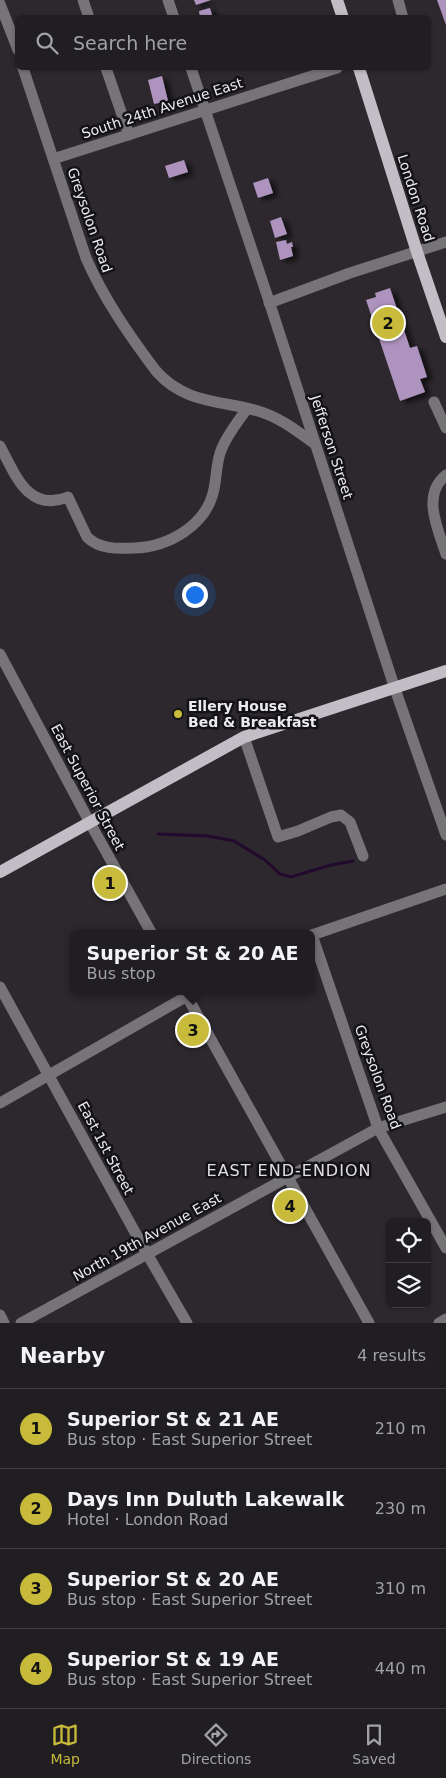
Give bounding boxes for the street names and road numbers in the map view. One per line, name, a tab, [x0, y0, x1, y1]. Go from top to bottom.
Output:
street label: South 24th Avenue East	[79, 74, 245, 142]
street label: London Road	[394, 152, 438, 244]
street label: Greysolon Road	[65, 165, 115, 275]
street label: Jefferson Street	[307, 392, 357, 502]
street label: East Superior Street	[48, 721, 128, 853]
street label: Greysolon Road	[352, 1023, 404, 1131]
street label: East 1st Street	[75, 1099, 138, 1198]
street label: North 19th Avenue East	[70, 1189, 224, 1284]

